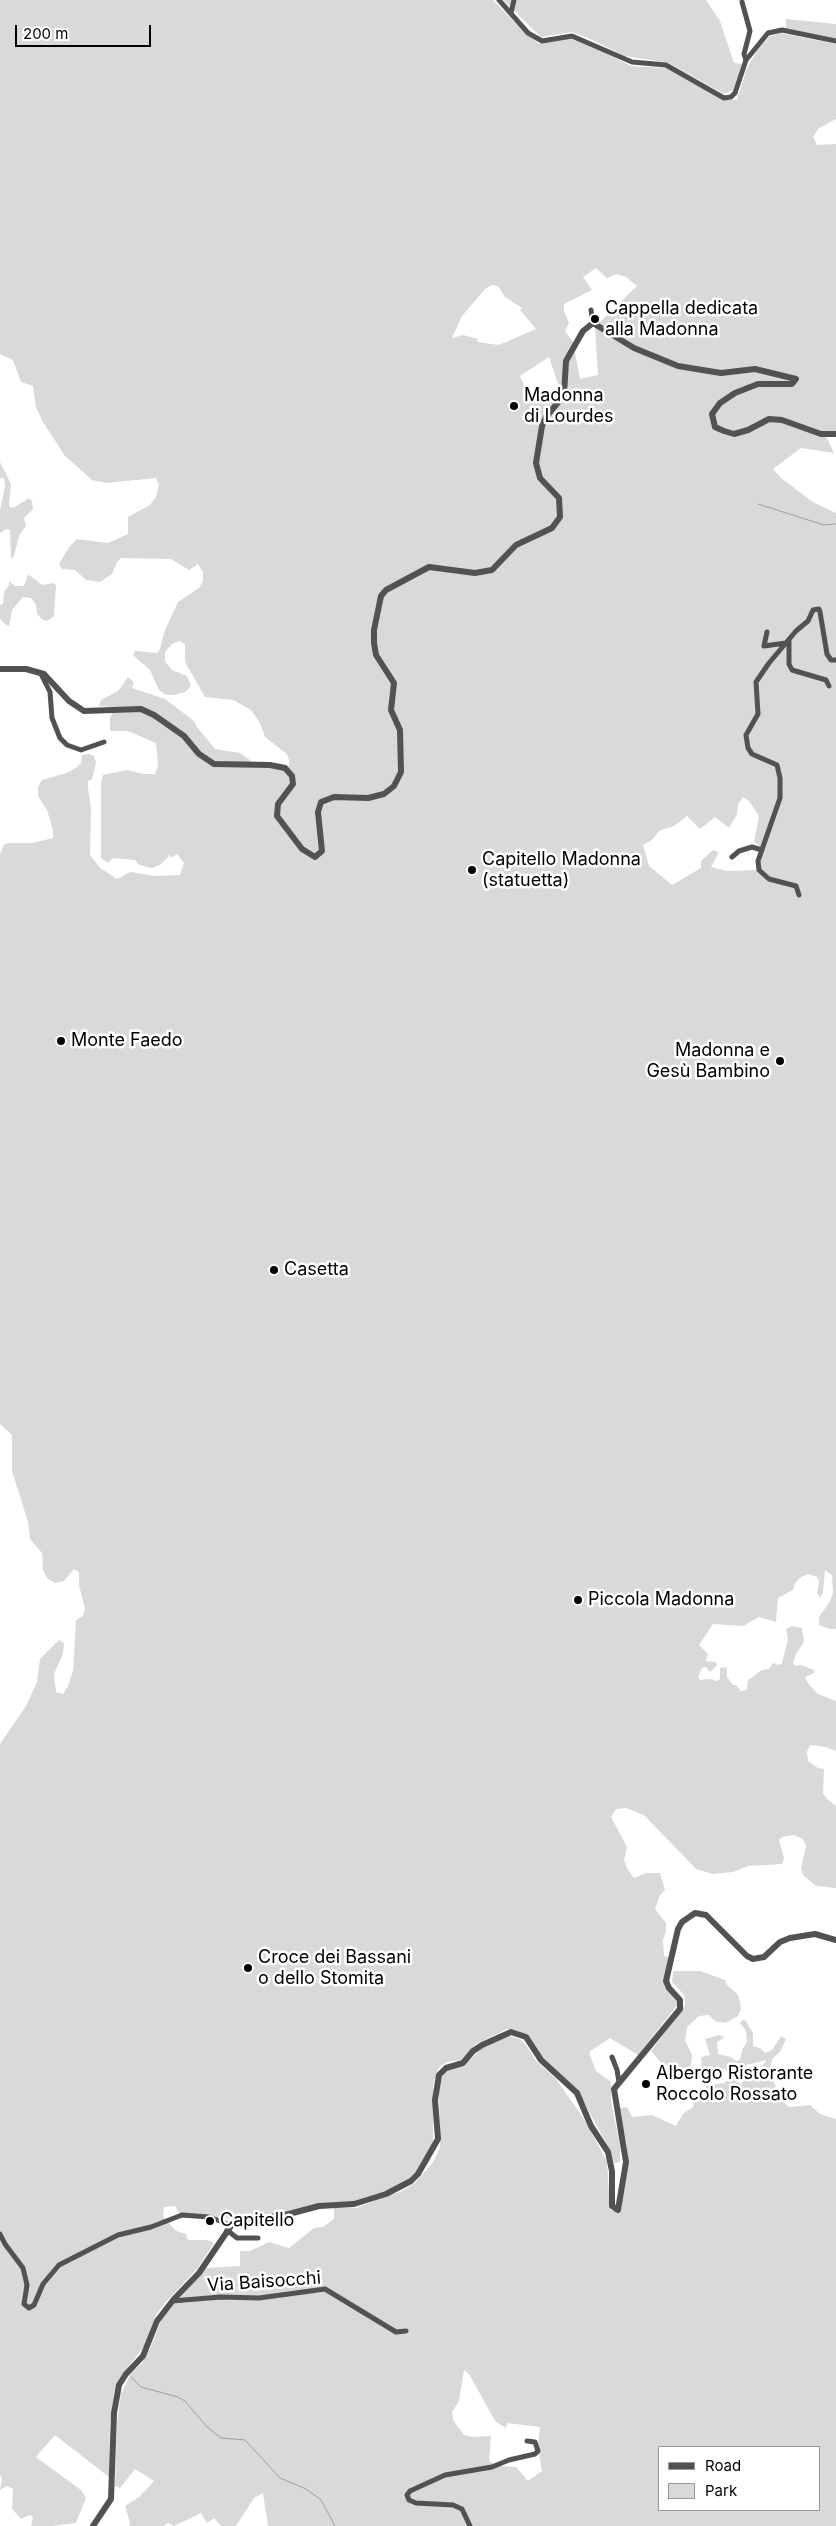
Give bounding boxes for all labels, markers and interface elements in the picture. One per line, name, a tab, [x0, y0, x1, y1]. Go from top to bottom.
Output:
scale bar	[18, 15, 154, 47]
text: 200 m	[23, 24, 68, 43]
place label: Cappella dedicata alla Madonna	[605, 298, 758, 340]
marker: Cappella dedicata alla Madonna	[589, 313, 601, 325]
place label: Madonna di Lourdes	[524, 385, 614, 428]
marker: Madonna di Lourdes	[508, 400, 520, 412]
place label: Capitello Madonna (statuetta)	[482, 849, 641, 892]
marker: Capitello Madonna (statuetta)	[466, 864, 478, 876]
place label: Monte Faedo	[71, 1030, 183, 1052]
marker: Monte Faedo	[55, 1035, 67, 1047]
place label: Madonna e Gesù Bambino	[646, 1040, 770, 1082]
marker: Madonna e Gesù Bambino	[774, 1055, 786, 1067]
place label: Casetta	[284, 1259, 349, 1281]
marker: Casetta	[268, 1264, 280, 1276]
place label: Piccola Madonna	[588, 1589, 734, 1611]
marker: Piccola Madonna	[572, 1594, 584, 1606]
place label: Croce dei Bassani o dello Stomita	[258, 1947, 411, 1990]
marker: Croce dei Bassani o dello Stomita	[242, 1962, 254, 1974]
place label: Albergo Ristorante Roccolo Rossato	[656, 2063, 813, 2106]
marker: Albergo Ristorante Roccolo Rossato	[640, 2078, 652, 2090]
place label: Capitello	[220, 2210, 294, 2232]
marker: Capitello	[204, 2215, 216, 2227]
street label: Via Baisocchi	[206, 2267, 322, 2297]
legend	[658, 2446, 821, 2511]
text: Road	[705, 2456, 741, 2475]
text: Park	[705, 2481, 737, 2500]

